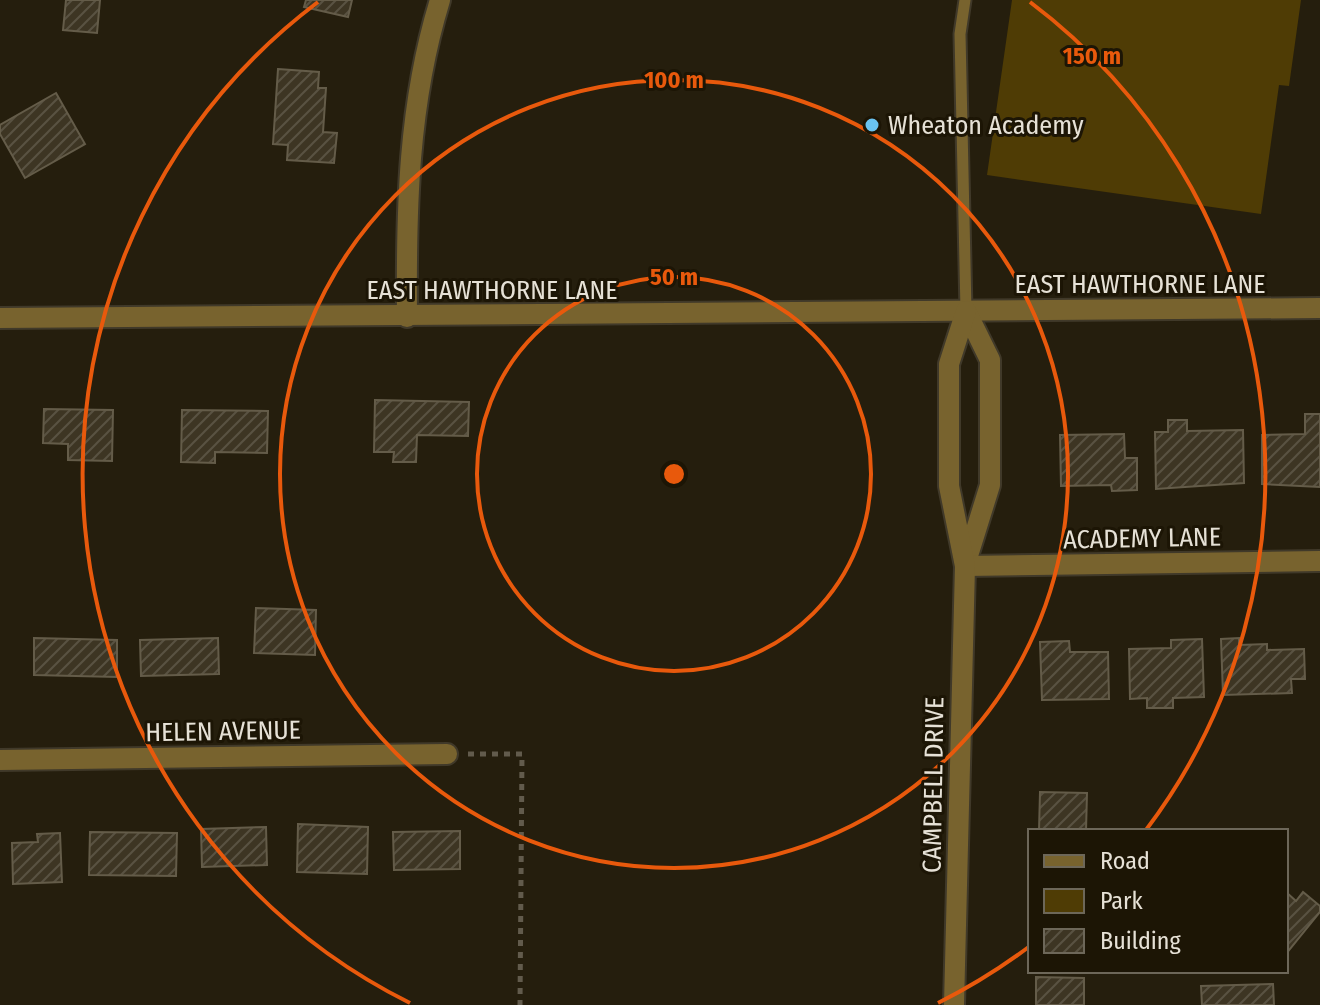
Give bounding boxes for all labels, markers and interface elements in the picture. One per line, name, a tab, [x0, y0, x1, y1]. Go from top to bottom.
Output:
text: 150 m	[1063, 42, 1121, 70]
text: 100 m	[644, 66, 704, 94]
place label: Wheaton Academy	[888, 110, 1084, 141]
marker: Wheaton Academy	[863, 116, 881, 134]
text: 50 m	[650, 263, 698, 291]
street label: EAST HAWTHORNE LANE	[1015, 269, 1265, 300]
street label: EAST HAWTHORNE LANE	[367, 275, 617, 306]
centre of rings	[660, 460, 688, 488]
street label: ACADEMY LANE	[1063, 522, 1221, 555]
street label: CAMPBELL DRIVE	[916, 697, 951, 873]
street label: HELEN AVENUE	[145, 715, 301, 748]
legend	[1028, 829, 1288, 973]
text: Road	[1100, 847, 1150, 875]
text: Park	[1100, 887, 1143, 915]
text: Building	[1100, 927, 1182, 955]

